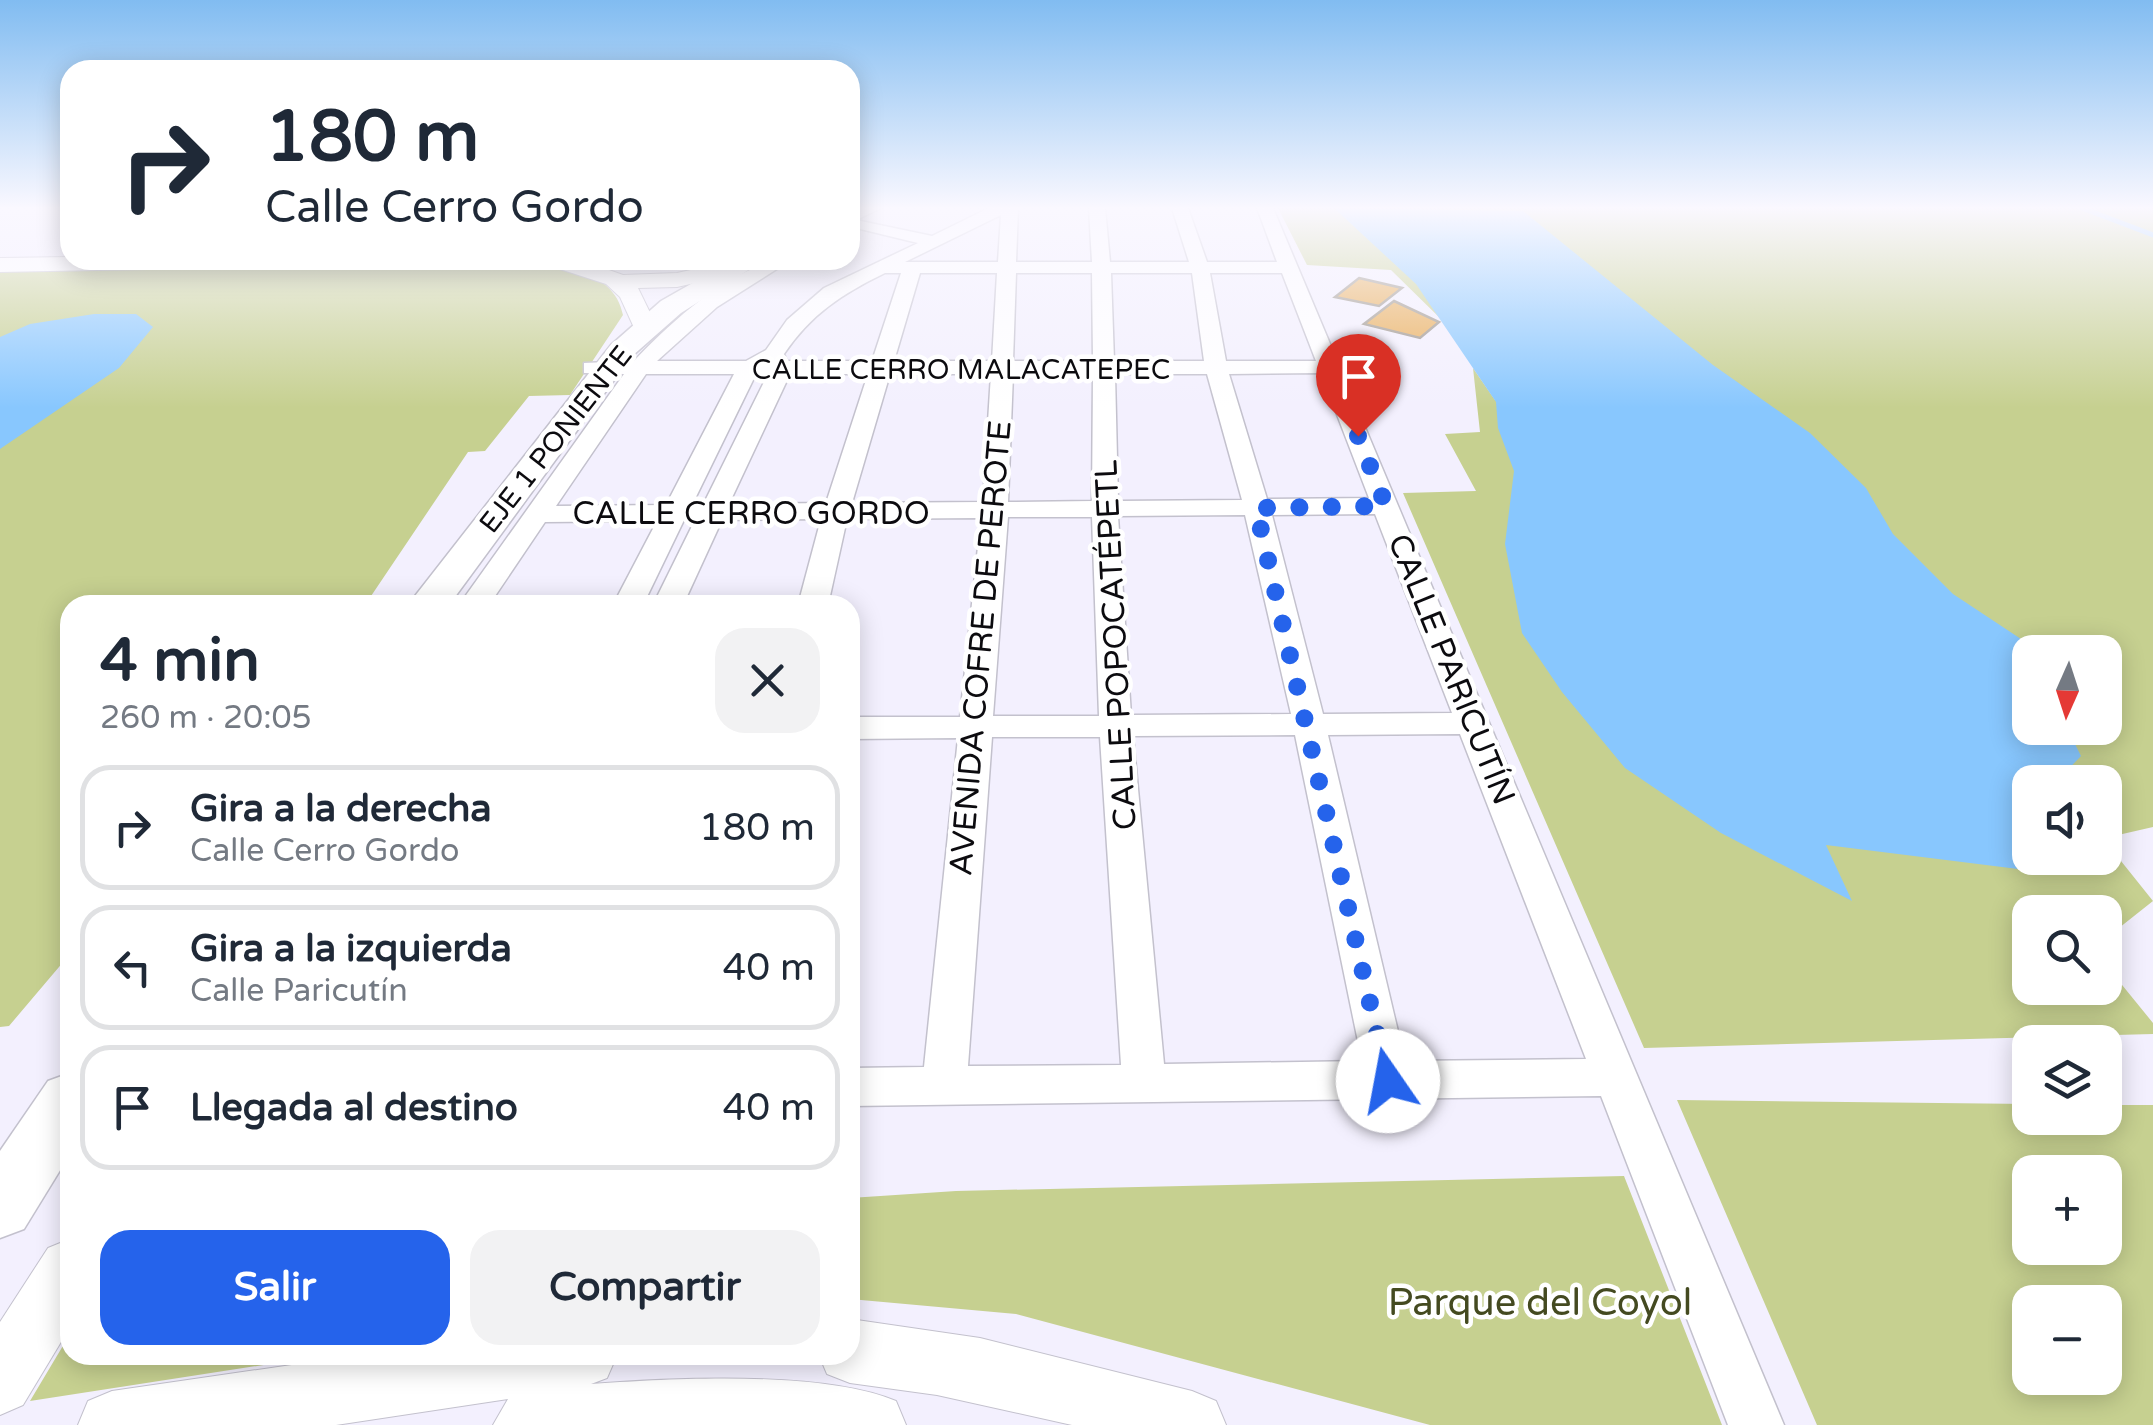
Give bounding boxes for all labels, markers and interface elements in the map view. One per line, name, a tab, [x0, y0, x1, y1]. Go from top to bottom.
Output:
text: 180 m	[265, 96, 479, 180]
icon: right	[100, 100, 230, 230]
text: Calle Cerro Gordo	[265, 181, 644, 235]
pin	[1316, 334, 1401, 437]
street label: EJE 1 PONIENTE	[472, 339, 639, 540]
icon: arrive	[1331, 349, 1386, 404]
street label: CALLE CERRO MALACATEPEC	[752, 353, 1170, 387]
street label: AVENIDA COFRE DE PEROTE	[942, 419, 1020, 877]
street label: CALLE POPOCATÉPETL	[1087, 459, 1145, 831]
street label: CALLE CERRO GORDO	[572, 495, 930, 533]
street label: CALLE PARICUTÍN	[1379, 528, 1524, 810]
text: 4 min	[100, 625, 260, 697]
button: close	[715, 628, 820, 733]
north arrow	[2012, 635, 2122, 745]
map controls	[2012, 635, 2122, 1395]
text: 260 m · 20:05	[100, 699, 312, 737]
button: sound	[2012, 765, 2122, 875]
text: Gira a la derecha	[190, 786, 492, 832]
icon: right	[105, 800, 160, 855]
text: 180 m	[699, 805, 815, 851]
text: Calle Cerro Gordo	[190, 832, 459, 870]
button: search	[2012, 895, 2122, 1005]
text: Gira a la izquierda	[190, 926, 512, 972]
icon: left	[105, 940, 160, 995]
text: 40 m	[723, 945, 815, 991]
text: Calle Paricutín	[190, 972, 408, 1010]
button: layers	[2012, 1025, 2122, 1135]
position arrow	[1336, 1029, 1440, 1133]
icon: arrive	[105, 1080, 160, 1135]
text: Llegada al destino	[190, 1085, 518, 1131]
text: 40 m	[723, 1085, 815, 1131]
button: +	[2012, 1155, 2122, 1265]
button: Salir	[100, 1230, 450, 1345]
button: Compartir	[470, 1230, 820, 1345]
park label: Parque del Coyol	[1388, 1280, 1692, 1326]
button: −	[2012, 1285, 2122, 1395]

